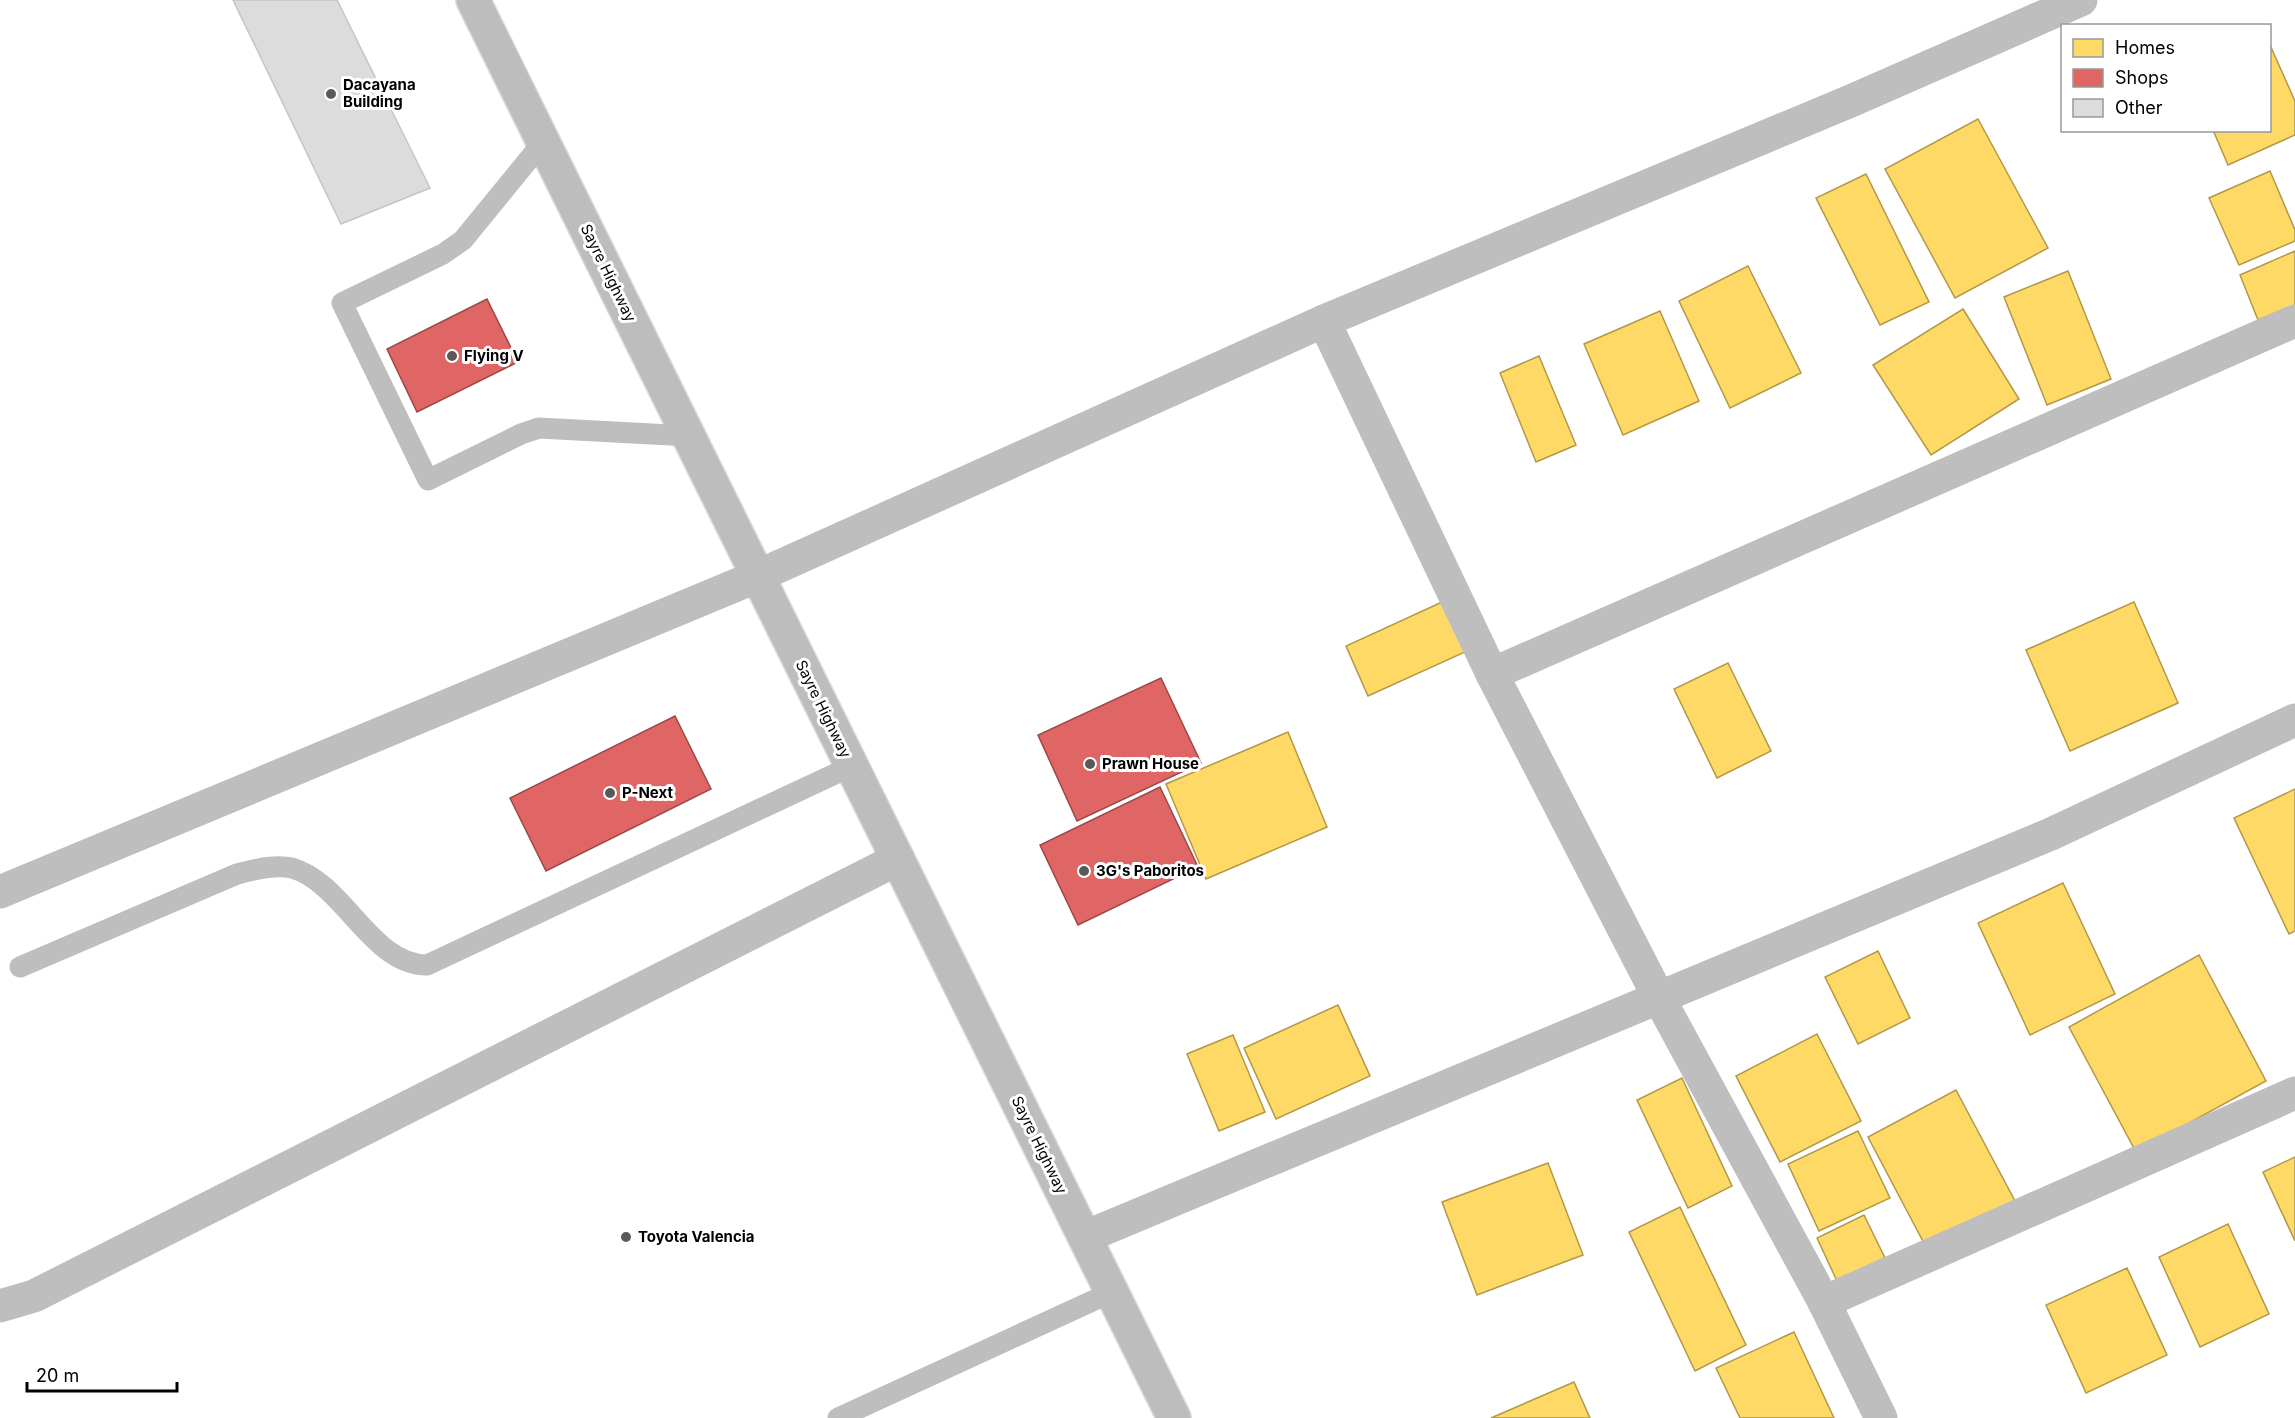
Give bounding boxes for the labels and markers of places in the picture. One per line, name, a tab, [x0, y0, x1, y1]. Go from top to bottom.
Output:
place label: Dacayana Building	[343, 75, 416, 111]
marker: Dacayana Building	[324, 87, 338, 101]
place label: Flying V	[464, 346, 524, 365]
marker: Flying V	[445, 349, 459, 363]
place label: Prawn House	[1102, 754, 1199, 773]
marker: Prawn House	[1083, 757, 1097, 771]
place label: P-Next	[622, 783, 673, 802]
marker: P-Next	[603, 786, 617, 800]
place label: 3G's Paboritos	[1096, 861, 1204, 880]
marker: 3G's Paboritos	[1077, 864, 1091, 878]
place label: Toyota Valencia	[638, 1227, 755, 1246]
marker: Toyota Valencia	[619, 1230, 633, 1244]

